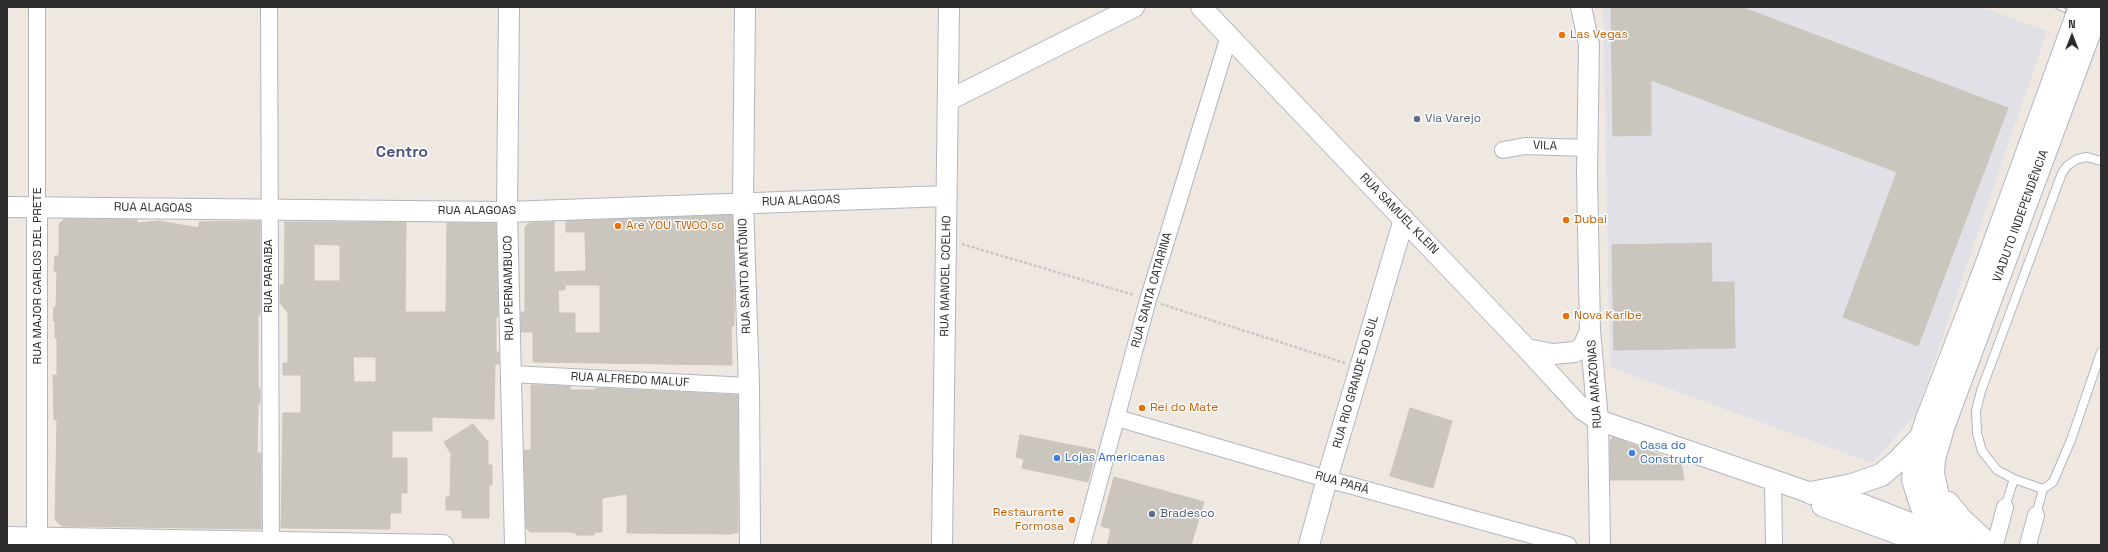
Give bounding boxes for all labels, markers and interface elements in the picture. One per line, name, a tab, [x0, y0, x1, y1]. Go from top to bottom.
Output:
north arrow	[2052, 16, 2092, 56]
text: N	[2068, 17, 2076, 31]
place label: Las Vegas	[1570, 28, 1628, 42]
marker: Las Vegas	[1557, 30, 1567, 40]
place label: Via Varejo	[1425, 112, 1481, 126]
marker: Via Varejo	[1412, 114, 1422, 124]
street label: VILA	[1533, 138, 1557, 154]
district label: Centro	[376, 143, 428, 163]
street label: VIADUTO INDEPENDÊNCIA	[1990, 148, 2052, 284]
street label: RUA SAMUEL KLEIN	[1357, 170, 1441, 258]
street label: RUA MAJOR CARLOS DEL PRETE	[31, 188, 45, 364]
street label: RUA ALAGOAS	[762, 192, 840, 210]
street label: RUA ALAGOAS	[114, 200, 192, 216]
street label: RUA ALAGOAS	[438, 204, 516, 218]
place label: Dubai	[1574, 213, 1607, 227]
street label: RUA MANOEL COELHO	[938, 215, 954, 337]
marker: Dubai	[1561, 215, 1571, 225]
street label: RUA SANTO ANTÔNIO	[736, 218, 754, 334]
place label: Are YOU TWOO so	[626, 219, 724, 233]
marker: Are YOU TWOO so	[613, 221, 623, 231]
street label: RUA SANTA CATARINA	[1129, 230, 1175, 350]
street label: RUA PERNAMBUCO	[501, 235, 517, 341]
street label: RUA PARAIBA	[262, 239, 276, 313]
place label: Nova Karibe	[1574, 309, 1642, 323]
marker: Nova Karibe	[1561, 311, 1571, 321]
street label: RUA RIO GRANDE DO SUL	[1330, 314, 1382, 450]
street label: RUA AMAZONAS	[1585, 339, 1605, 429]
street label: RUA ALFREDO MALUF	[570, 370, 690, 390]
place label: Rei do Mate	[1150, 401, 1218, 415]
marker: Rei do Mate	[1137, 403, 1147, 413]
place label: Casa do Construtor	[1640, 439, 1703, 467]
marker: Casa do Construtor	[1627, 448, 1637, 458]
place label: Lojas Americanas	[1065, 451, 1165, 465]
marker: Lojas Americanas	[1052, 453, 1062, 463]
street label: RUA PARÁ	[1313, 468, 1371, 498]
place label: Restaurante Formosa	[993, 506, 1064, 534]
place label: Bradesco	[1160, 507, 1215, 521]
marker: Bradesco	[1147, 509, 1157, 519]
marker: Restaurante Formosa	[1067, 515, 1077, 525]

